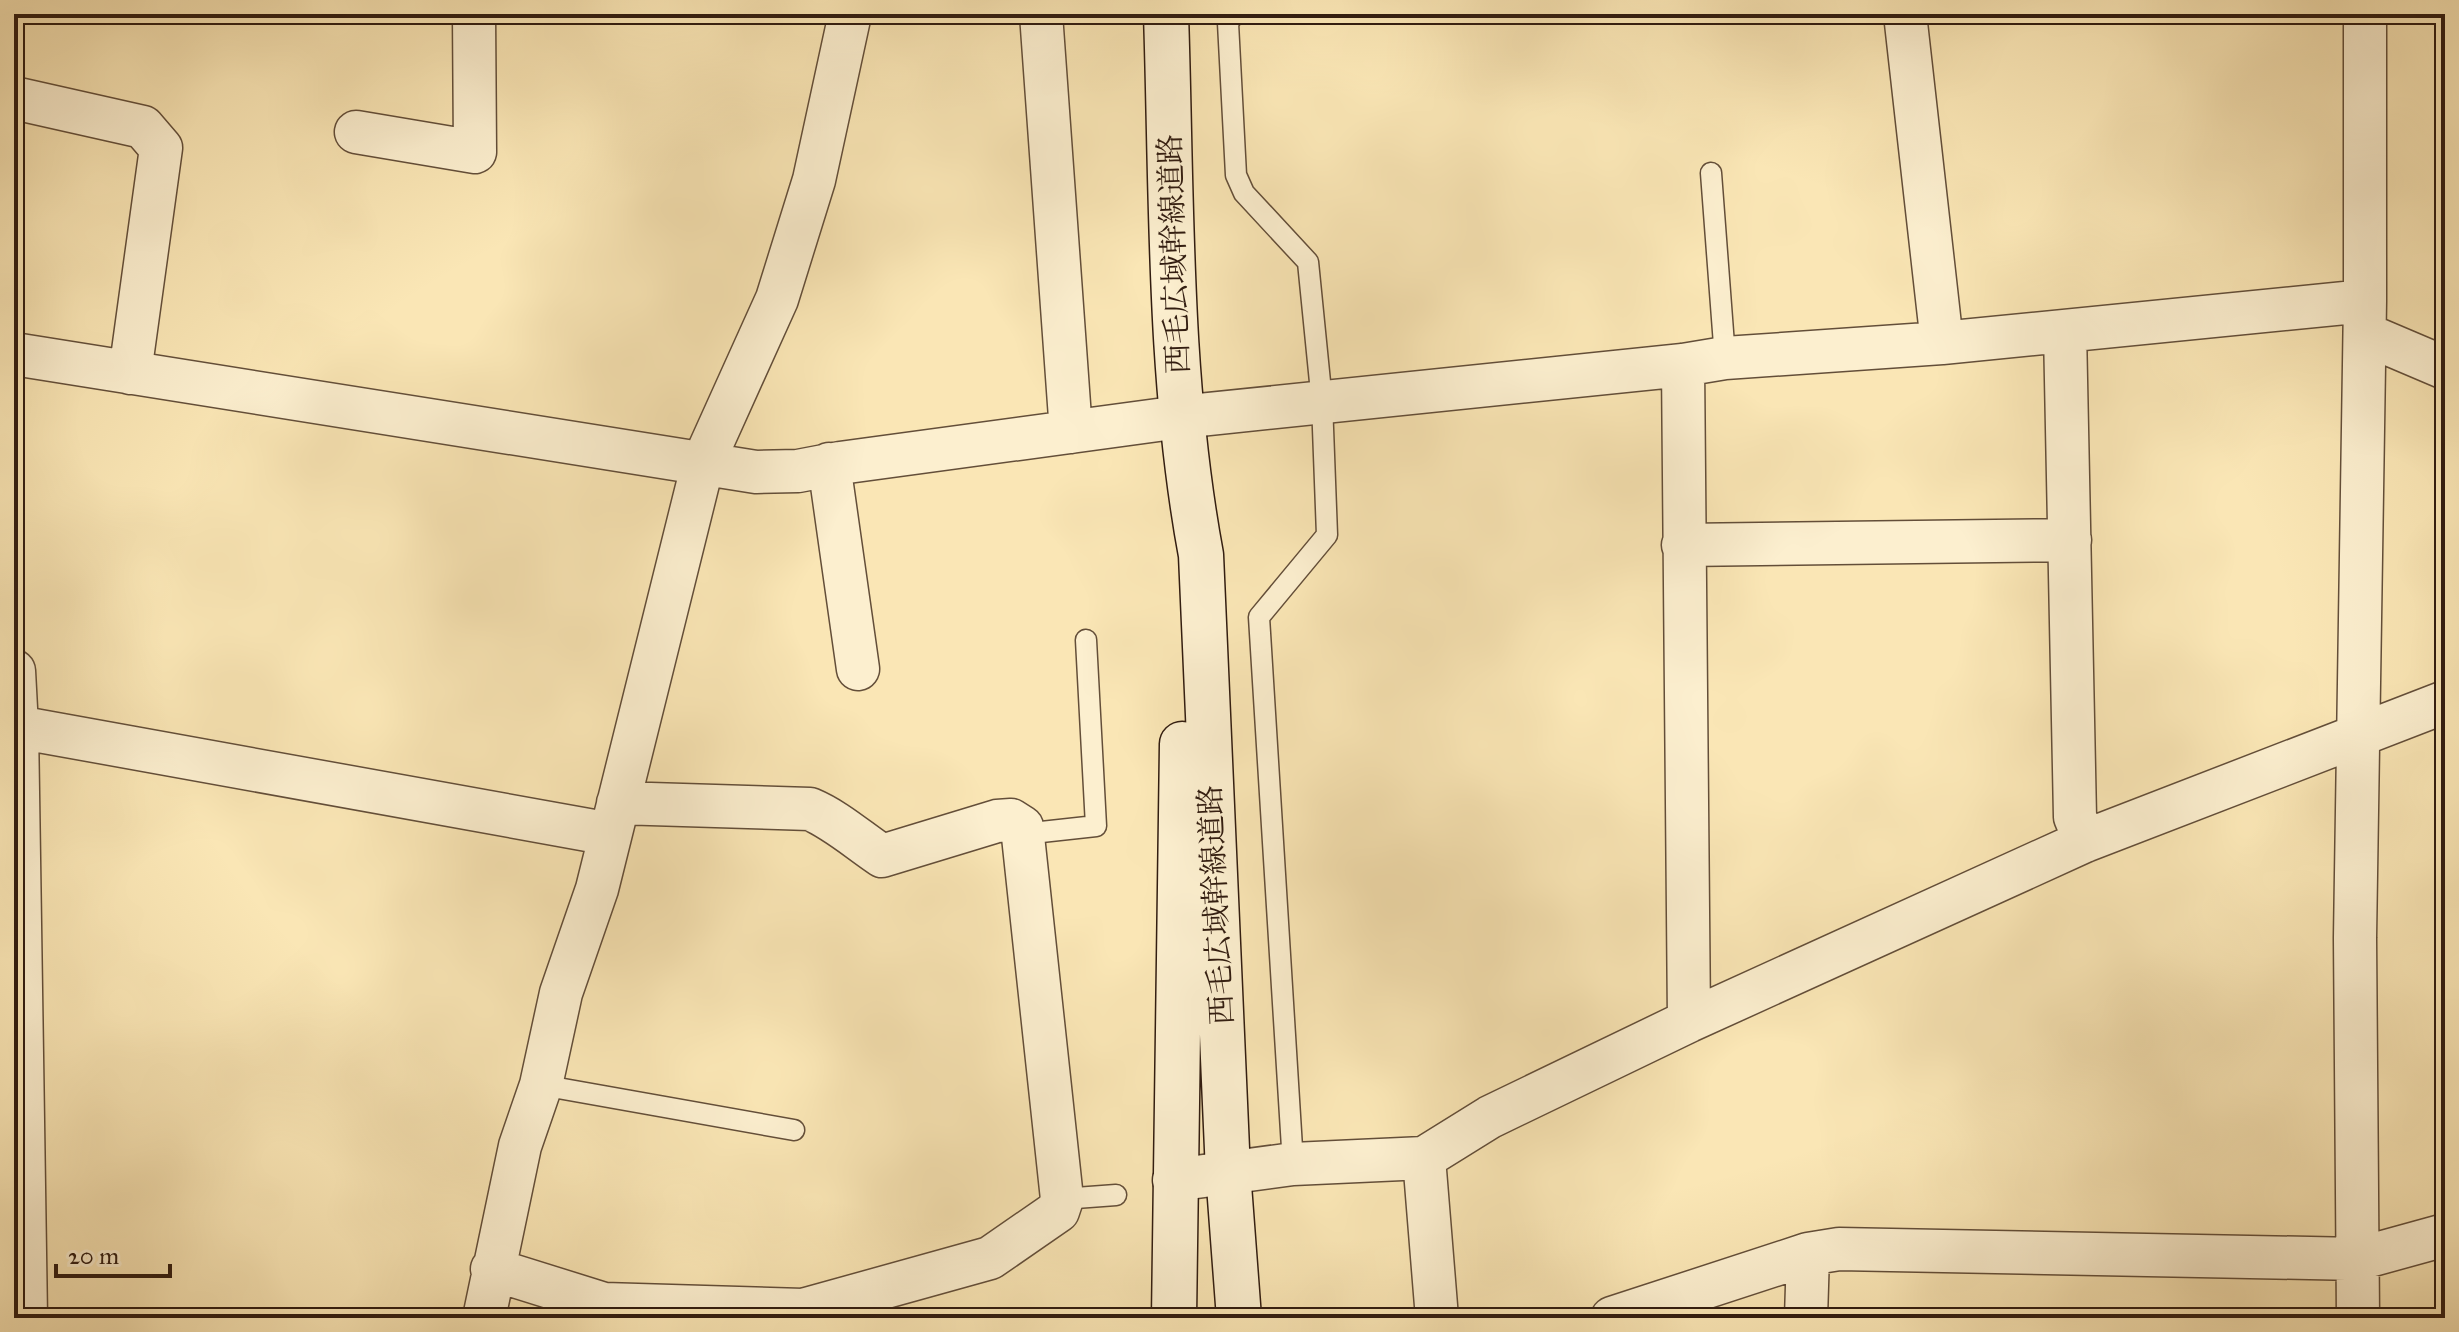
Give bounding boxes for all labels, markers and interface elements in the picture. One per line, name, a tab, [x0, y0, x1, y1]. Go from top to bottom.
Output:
street label: 西毛広域幹線道路	[1152, 133, 1196, 375]
street label: 西毛広域幹線道路	[1192, 784, 1240, 1026]
scale bar	[56, 1228, 170, 1278]
text: 20 m	[68, 1241, 119, 1271]

